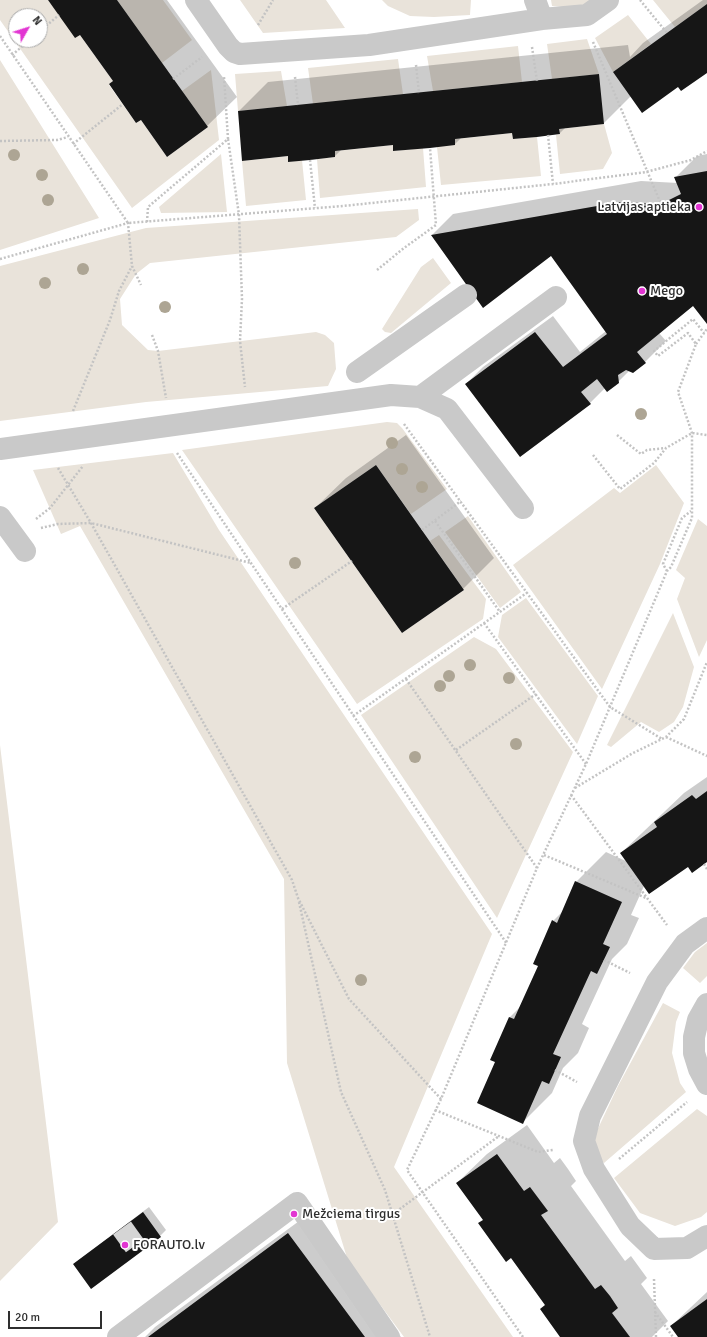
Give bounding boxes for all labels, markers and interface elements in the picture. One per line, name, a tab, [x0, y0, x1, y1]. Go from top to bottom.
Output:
north arrow	[8, 8, 48, 48]
text: N	[29, 14, 44, 28]
place label: Latvijas aptieka	[597, 199, 691, 215]
marker: Latvijas aptieka	[694, 202, 704, 212]
place label: Mego	[650, 283, 683, 299]
marker: Mego	[637, 286, 647, 296]
place label: Mežciema tirgus	[302, 1206, 400, 1222]
marker: Mežciema tirgus	[289, 1209, 299, 1219]
place label: FORAUTO.lv	[133, 1237, 205, 1253]
marker: FORAUTO.lv	[120, 1240, 130, 1250]
scale bar	[10, 1303, 104, 1329]
text: 20 m	[15, 1310, 40, 1325]

